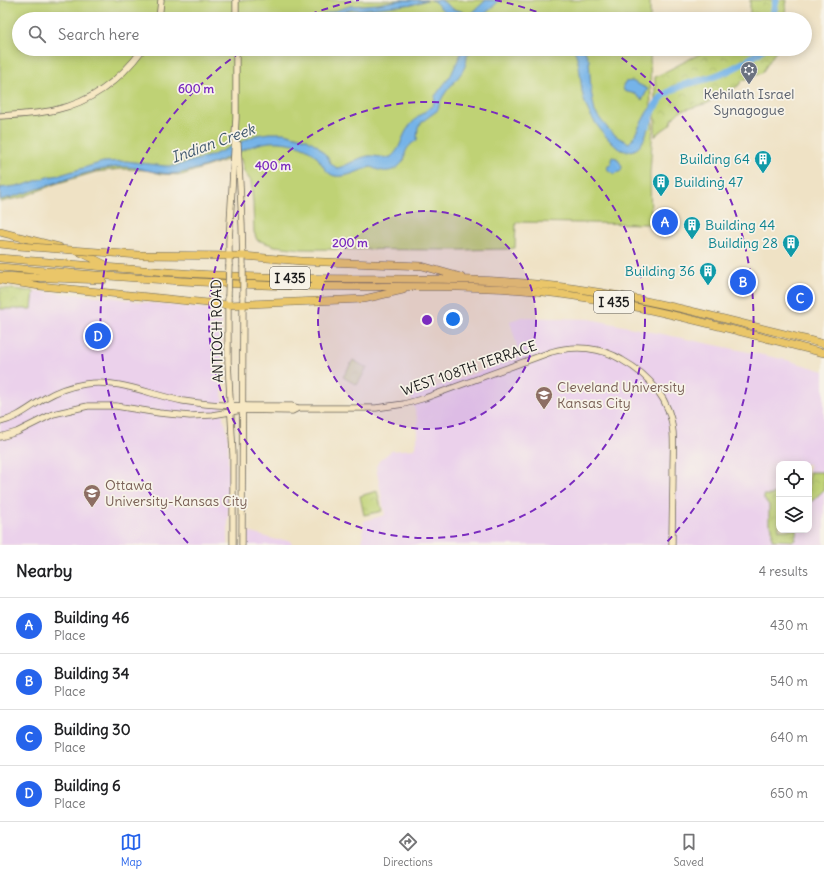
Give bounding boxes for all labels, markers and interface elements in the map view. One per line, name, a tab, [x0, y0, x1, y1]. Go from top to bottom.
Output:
search box	[12, 12, 812, 56]
icon: search	[26, 23, 48, 45]
text: Search here	[58, 25, 139, 44]
synagogue icon: Kehilath Israel Synagogue	[739, 60, 759, 85]
text: 600 m	[178, 81, 215, 96]
place label: Kehilath Israel Synagogue	[704, 85, 794, 119]
water label: Indian Creek	[169, 119, 259, 167]
building icon: Building 64	[753, 149, 773, 174]
place label: Building 64	[680, 150, 750, 168]
text: 400 m	[255, 158, 292, 173]
building icon: Building 47	[651, 172, 671, 197]
place label: Building 47	[674, 173, 743, 191]
pin: A	[652, 207, 678, 237]
building icon: Building 44	[682, 215, 702, 240]
place label: Building 44	[705, 216, 775, 234]
building icon: Building 28	[781, 233, 801, 258]
place label: Building 28	[708, 234, 778, 252]
text: 200 m	[332, 235, 368, 250]
building icon: Building 36	[698, 261, 718, 286]
place label: Building 36	[625, 262, 695, 280]
road number: I 435	[270, 267, 310, 289]
pin: B	[730, 267, 756, 297]
street label: ANTIOCH ROAD	[207, 279, 227, 383]
pin: C	[787, 283, 813, 313]
road number: I 435	[594, 291, 634, 313]
your location	[443, 309, 463, 329]
centre of rings	[420, 313, 434, 327]
pin: D	[85, 321, 111, 351]
street label: WEST 108TH TERRACE	[399, 336, 539, 400]
place label: Cleveland University Kansas City	[557, 378, 685, 412]
school or university icon: Cleveland University Kansas City	[534, 385, 554, 410]
map controls	[776, 461, 812, 533]
button: locate	[776, 461, 812, 497]
place label: Ottawa University-Kansas City	[105, 476, 248, 510]
school or university icon: Ottawa University-Kansas City	[82, 483, 102, 508]
button: layers	[776, 497, 812, 533]
text: Nearby	[16, 560, 72, 582]
text: 4 results	[759, 563, 808, 580]
text: Building 46	[54, 608, 129, 627]
text: A	[25, 617, 33, 634]
text: 430 m	[770, 617, 808, 634]
text: Place	[54, 627, 85, 644]
text: Building 34	[54, 664, 129, 683]
text: B	[25, 673, 33, 690]
text: 540 m	[770, 673, 808, 690]
text: Place	[54, 683, 85, 700]
text: Building 30	[54, 720, 131, 739]
text: C	[25, 729, 33, 746]
text: 640 m	[770, 729, 808, 746]
text: Place	[54, 739, 85, 756]
text: Building 6	[54, 776, 121, 795]
text: D	[24, 785, 34, 802]
text: 650 m	[770, 785, 808, 802]
text: Place	[54, 795, 85, 812]
tab: Map	[120, 831, 142, 869]
tab: Directions	[383, 831, 433, 869]
tab: Saved	[673, 831, 704, 869]

